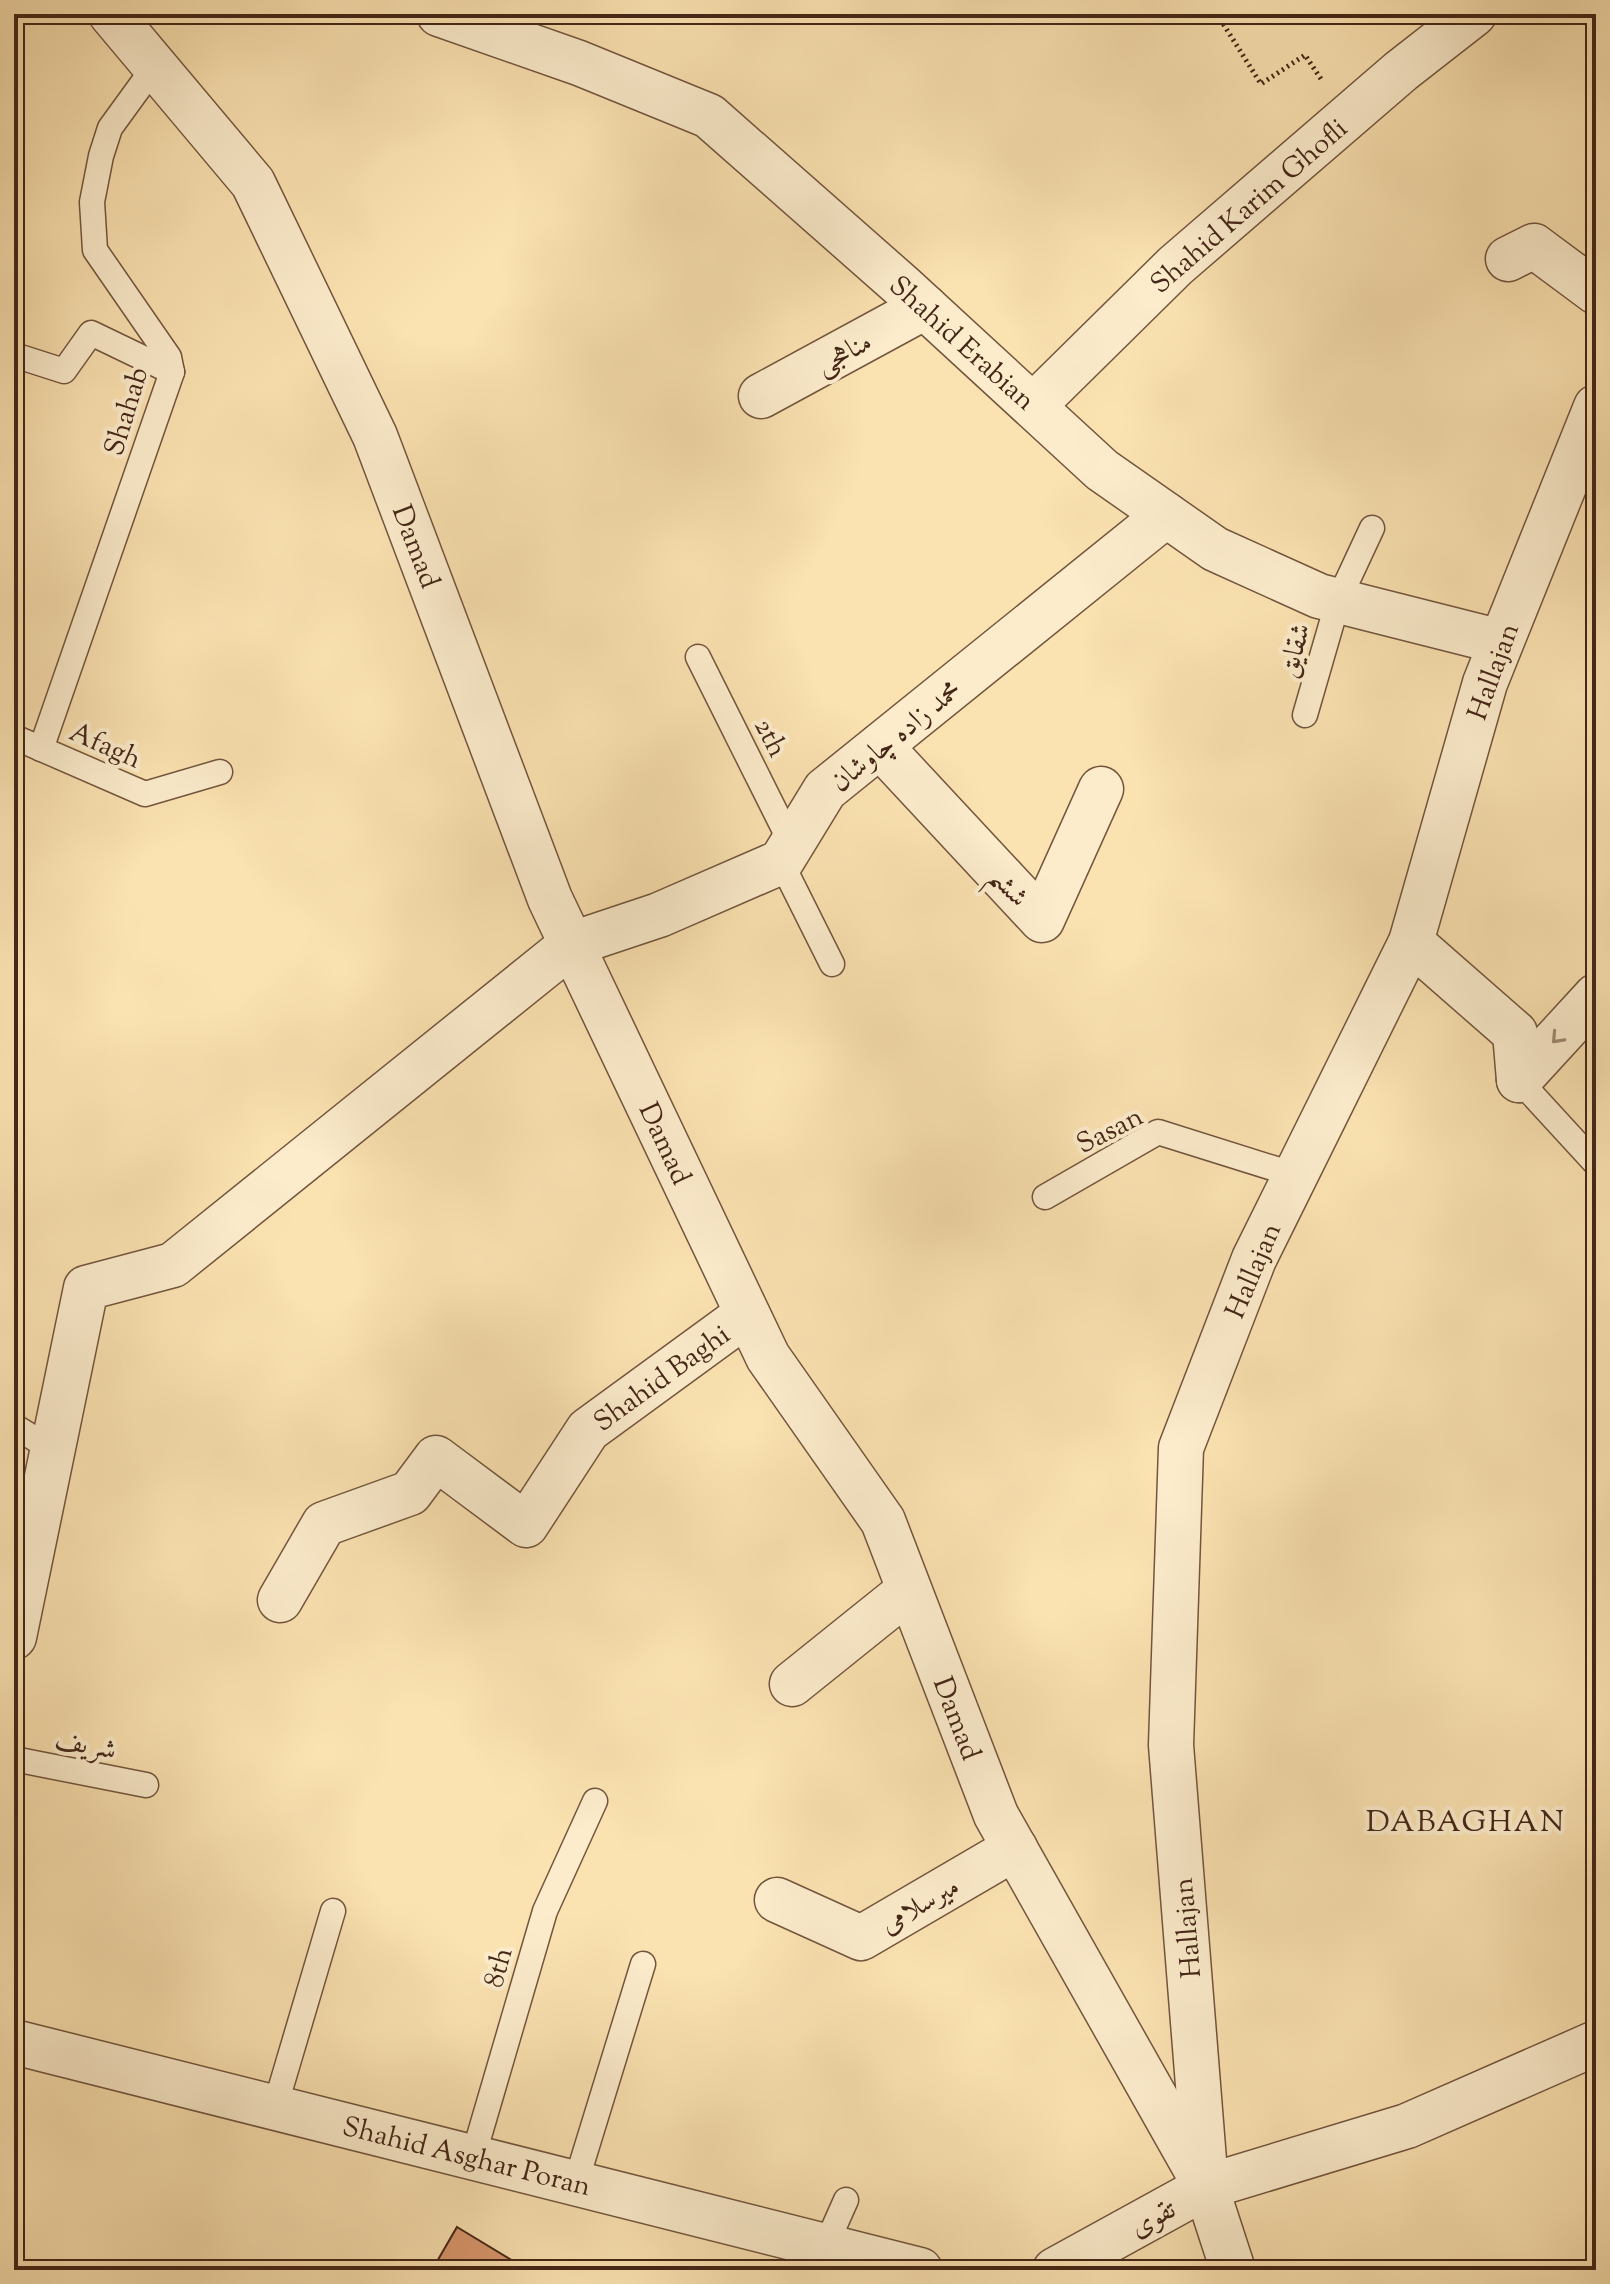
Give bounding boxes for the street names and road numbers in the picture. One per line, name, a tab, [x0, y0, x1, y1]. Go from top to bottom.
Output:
street label: Shahid Karim Ghofli	[1143, 110, 1357, 304]
street label: Shahid Erabian	[879, 268, 1043, 421]
street label: مناهجی	[809, 323, 880, 386]
street label: Shahab	[96, 363, 160, 461]
street label: Damad	[380, 499, 448, 595]
street label: Hallajan	[1459, 618, 1531, 726]
street label: شقایق	[1269, 619, 1323, 683]
street label: محمد زاده چاوشان	[823, 672, 971, 803]
street label: 2th	[743, 712, 796, 765]
street label: Afagh	[62, 713, 147, 780]
street label: ششم	[975, 859, 1037, 921]
street label: Damad	[627, 1097, 700, 1192]
street label: Sasan	[1070, 1098, 1151, 1165]
street label: Hallajan	[1217, 1217, 1293, 1325]
street label: Shahid Baghi	[586, 1316, 739, 1443]
street label: Damad	[921, 1671, 989, 1767]
street label: شریف	[51, 1720, 120, 1771]
street label: میرسلامی	[873, 1868, 968, 1945]
street label: Hallajan	[1165, 1876, 1213, 1980]
street label: 8th	[475, 1943, 525, 1993]
street label: Shahid Asghar Poran	[338, 2108, 595, 2208]
street label: تقوی	[1123, 2190, 1184, 2249]

